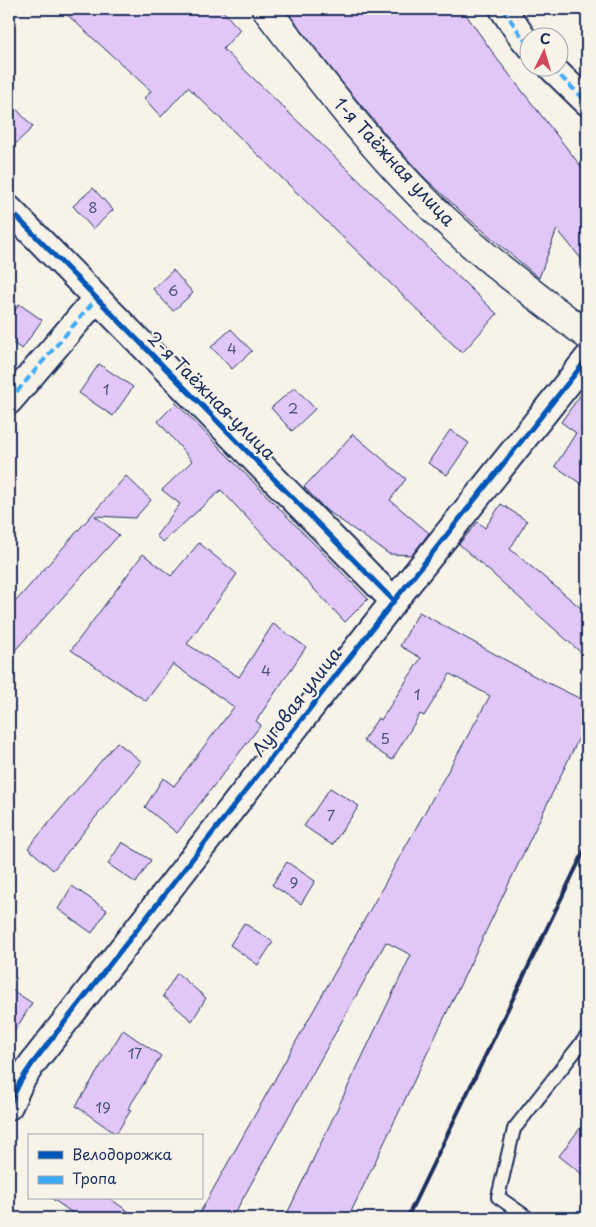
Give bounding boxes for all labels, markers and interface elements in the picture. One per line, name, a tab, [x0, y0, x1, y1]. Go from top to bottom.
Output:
north arrow	[518, 28, 568, 78]
text: С	[539, 28, 551, 49]
street label: 1-я Таёжная улица	[328, 90, 463, 232]
house number: 8	[88, 195, 98, 218]
house number: 6	[168, 278, 178, 301]
street label: 2-я Таёжная улица	[142, 325, 283, 466]
house number: 4	[227, 336, 237, 359]
house number: 1	[103, 377, 109, 400]
house number: 2	[288, 396, 298, 419]
street label: Луговая улица	[244, 640, 348, 762]
house number: 4	[261, 658, 271, 681]
house number: 1	[414, 682, 420, 705]
house number: 5	[380, 726, 390, 749]
house number: 7	[327, 803, 336, 826]
house number: 9	[290, 870, 298, 893]
house number: 17	[128, 1041, 142, 1064]
house number: 19	[95, 1095, 111, 1118]
legend	[28, 1134, 202, 1200]
text: Велодорожка	[72, 1142, 173, 1165]
text: Тропа	[72, 1166, 117, 1189]

